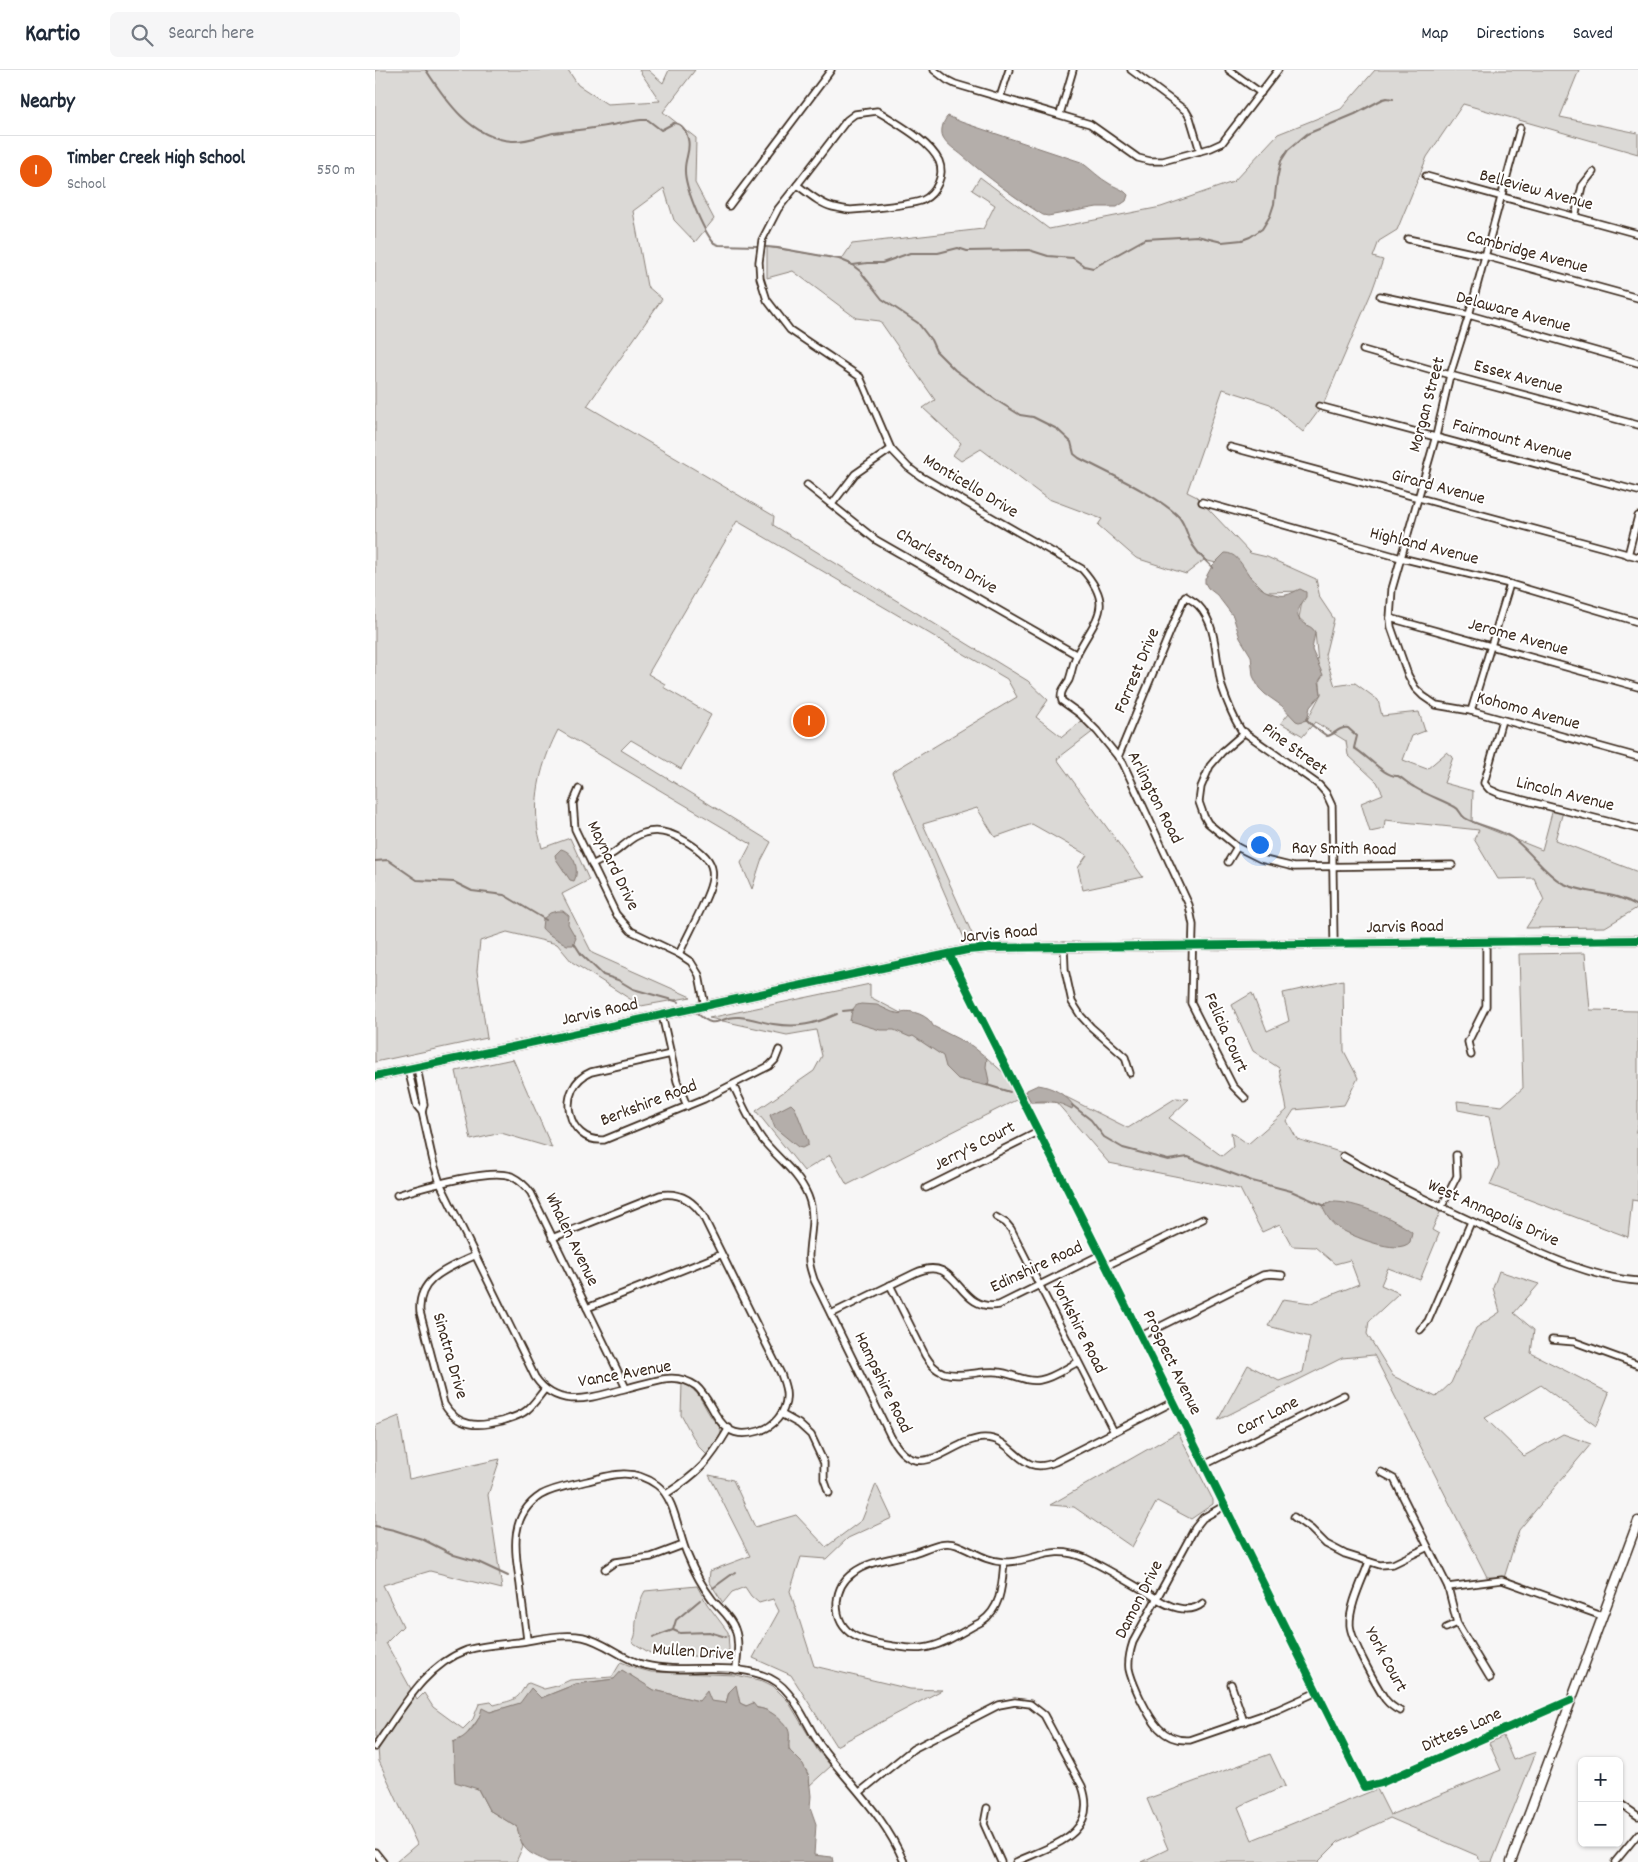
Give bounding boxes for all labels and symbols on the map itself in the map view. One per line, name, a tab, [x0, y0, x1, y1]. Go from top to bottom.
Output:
street label: Belleview Avenue	[1476, 164, 1596, 218]
street label: Cambridge Avenue	[1463, 225, 1591, 281]
street label: Delaware Avenue	[1453, 286, 1573, 340]
street label: Morgan Street	[1403, 354, 1453, 455]
street label: Essex Avenue	[1471, 354, 1565, 402]
street label: Fairmount Avenue	[1449, 413, 1575, 469]
street label: Monticello Drive	[918, 449, 1023, 525]
street label: Girard Avenue	[1388, 464, 1488, 513]
street label: Highland Avenue	[1367, 521, 1481, 573]
street label: Charleston Drive	[890, 523, 1002, 601]
street label: Jerome Avenue	[1465, 613, 1571, 663]
street label: Forrest Drive	[1109, 624, 1167, 717]
street label: Kohomo Avenue	[1473, 686, 1583, 738]
pin: 1	[793, 702, 825, 740]
street label: Pine Street	[1256, 718, 1332, 783]
street label: Arlington Road	[1120, 747, 1188, 849]
street label: Lincoln Avenue	[1513, 771, 1617, 819]
street label: Maynard Drive	[580, 817, 645, 915]
your location	[1247, 832, 1273, 858]
street label: Ray Smith Road	[1291, 837, 1397, 863]
street label: Jarvis Road	[1366, 915, 1444, 941]
street label: Jarvis Road	[959, 919, 1039, 951]
street label: Felicia Court	[1196, 989, 1254, 1077]
street label: Jarvis Road	[559, 993, 641, 1033]
street label: Berkshire Road	[597, 1074, 701, 1134]
street label: Jerry's Court	[930, 1116, 1020, 1178]
street label: West Annapolis Drive	[1423, 1174, 1563, 1254]
street label: Whalen Avenue	[538, 1189, 604, 1291]
street label: Edinshire Road	[987, 1236, 1087, 1300]
street label: Yorkshire Road	[1044, 1278, 1112, 1378]
street label: Prospect Avenue	[1135, 1306, 1207, 1420]
street label: Sinatra Drive	[425, 1310, 473, 1402]
street label: Hampshire Road	[847, 1328, 917, 1438]
street label: Vance Avenue	[577, 1355, 674, 1395]
street label: Carr Lane	[1233, 1391, 1304, 1443]
street label: Damon Drive	[1110, 1556, 1171, 1644]
street label: York Court	[1357, 1623, 1413, 1697]
street label: Mullen Drive	[651, 1638, 735, 1668]
street label: Dittess Lane	[1418, 1702, 1506, 1760]

